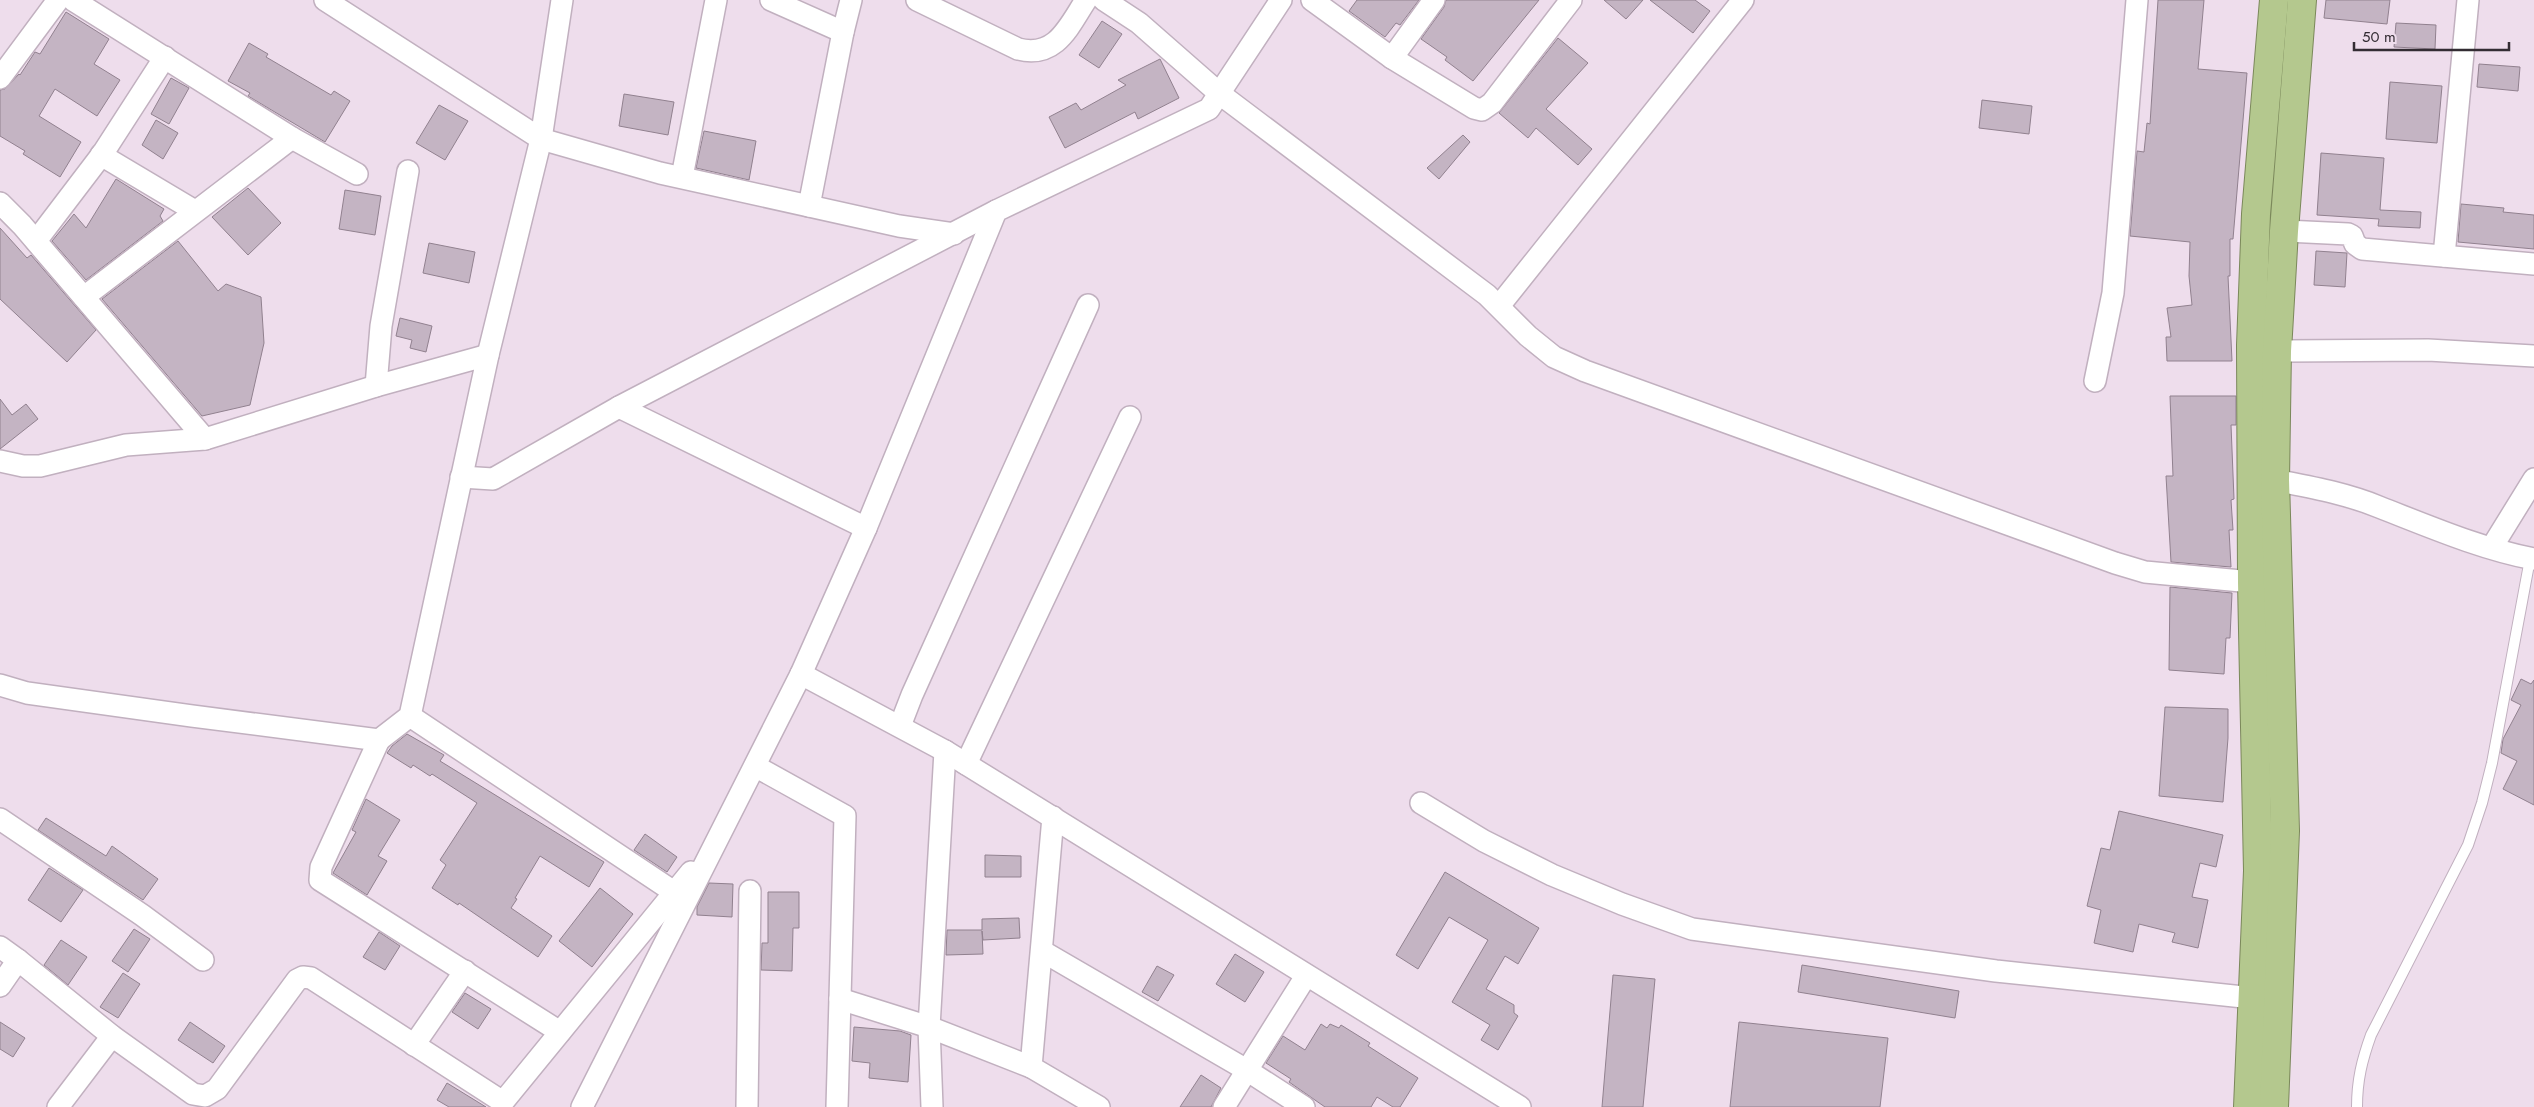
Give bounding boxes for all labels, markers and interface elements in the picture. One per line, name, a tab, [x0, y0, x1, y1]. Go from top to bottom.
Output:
scale bar	[2354, 20, 2509, 52]
text: 50 m	[2362, 26, 2396, 48]

